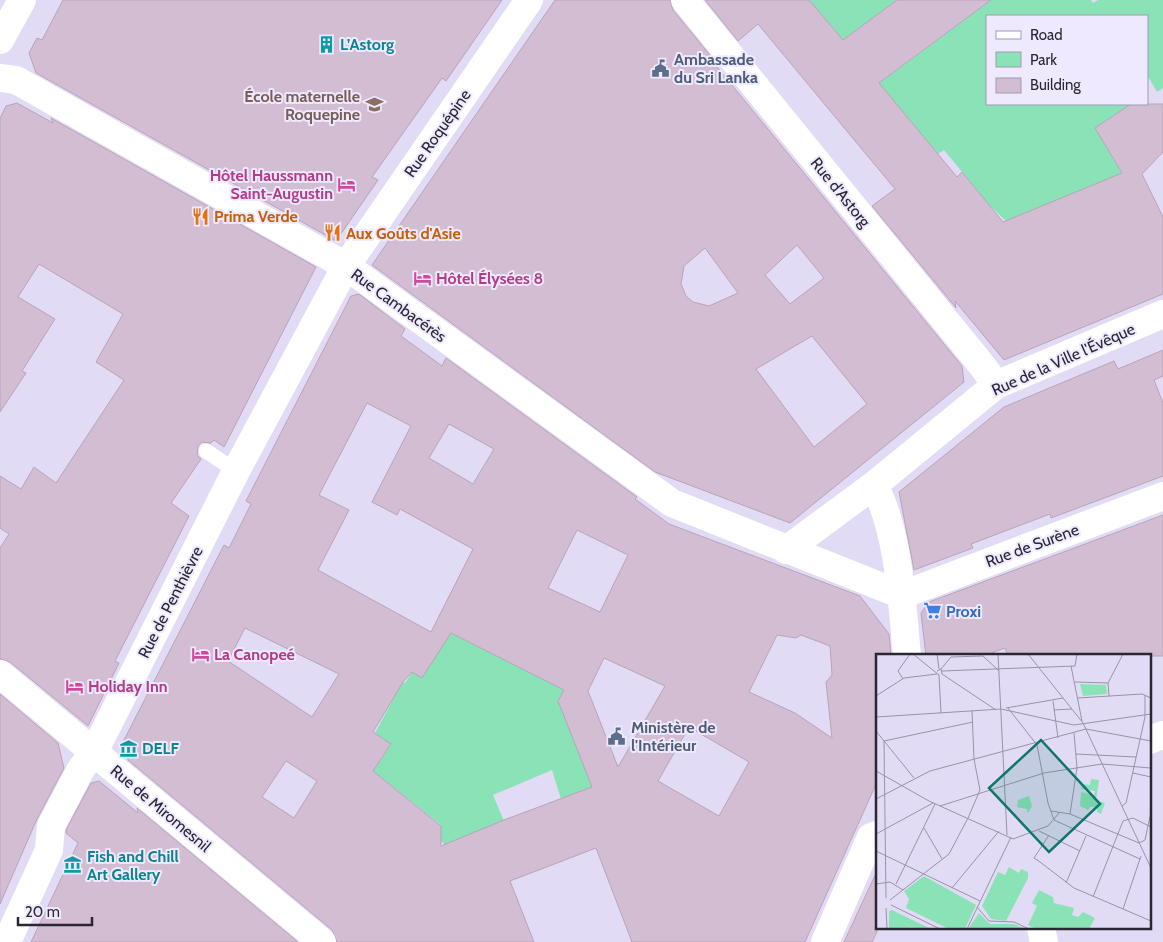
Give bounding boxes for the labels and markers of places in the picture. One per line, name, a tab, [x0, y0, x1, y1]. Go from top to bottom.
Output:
building icon: L’Astorg	[316, 34, 336, 54]
place label: L’Astorg	[340, 35, 394, 54]
place label: Ambassade du Sri Lanka	[674, 50, 758, 87]
public building icon: Ambassade du Sri Lanka	[650, 58, 670, 78]
place label: École maternelle Roquepine	[244, 87, 360, 124]
school or university icon: École maternelle Roquepine	[364, 95, 384, 115]
place label: Hôtel Haussmann Saint-Augustin	[210, 166, 333, 203]
hotel icon: Hôtel Haussmann Saint-Augustin	[337, 174, 357, 194]
restaurant icon: Prima Verde	[190, 206, 210, 226]
place label: Prima Verde	[214, 207, 298, 226]
restaurant icon: Aux Goûts d'Asie	[322, 223, 342, 243]
place label: Aux Goûts d'Asie	[346, 224, 461, 243]
hotel icon: Hôtel Élysées 8	[412, 268, 432, 288]
place label: Hôtel Élysées 8	[436, 269, 543, 288]
supermarket icon: Proxi	[922, 601, 942, 621]
place label: Proxi	[946, 602, 981, 621]
hotel icon: La Canopeé	[190, 644, 210, 664]
place label: La Canopeé	[214, 645, 295, 664]
hotel icon: Holiday Inn	[64, 676, 84, 696]
place label: Holiday Inn	[88, 677, 168, 696]
place label: Ministère de l'Intérieur	[631, 718, 716, 755]
public building icon: Ministère de l'Intérieur	[607, 726, 627, 746]
museum icon: DELF	[118, 738, 138, 758]
place label: DELF	[142, 739, 180, 758]
place label: Fish and Chill Art Gallery	[87, 847, 179, 884]
museum icon: Fish and Chill Art Gallery	[63, 855, 83, 875]

